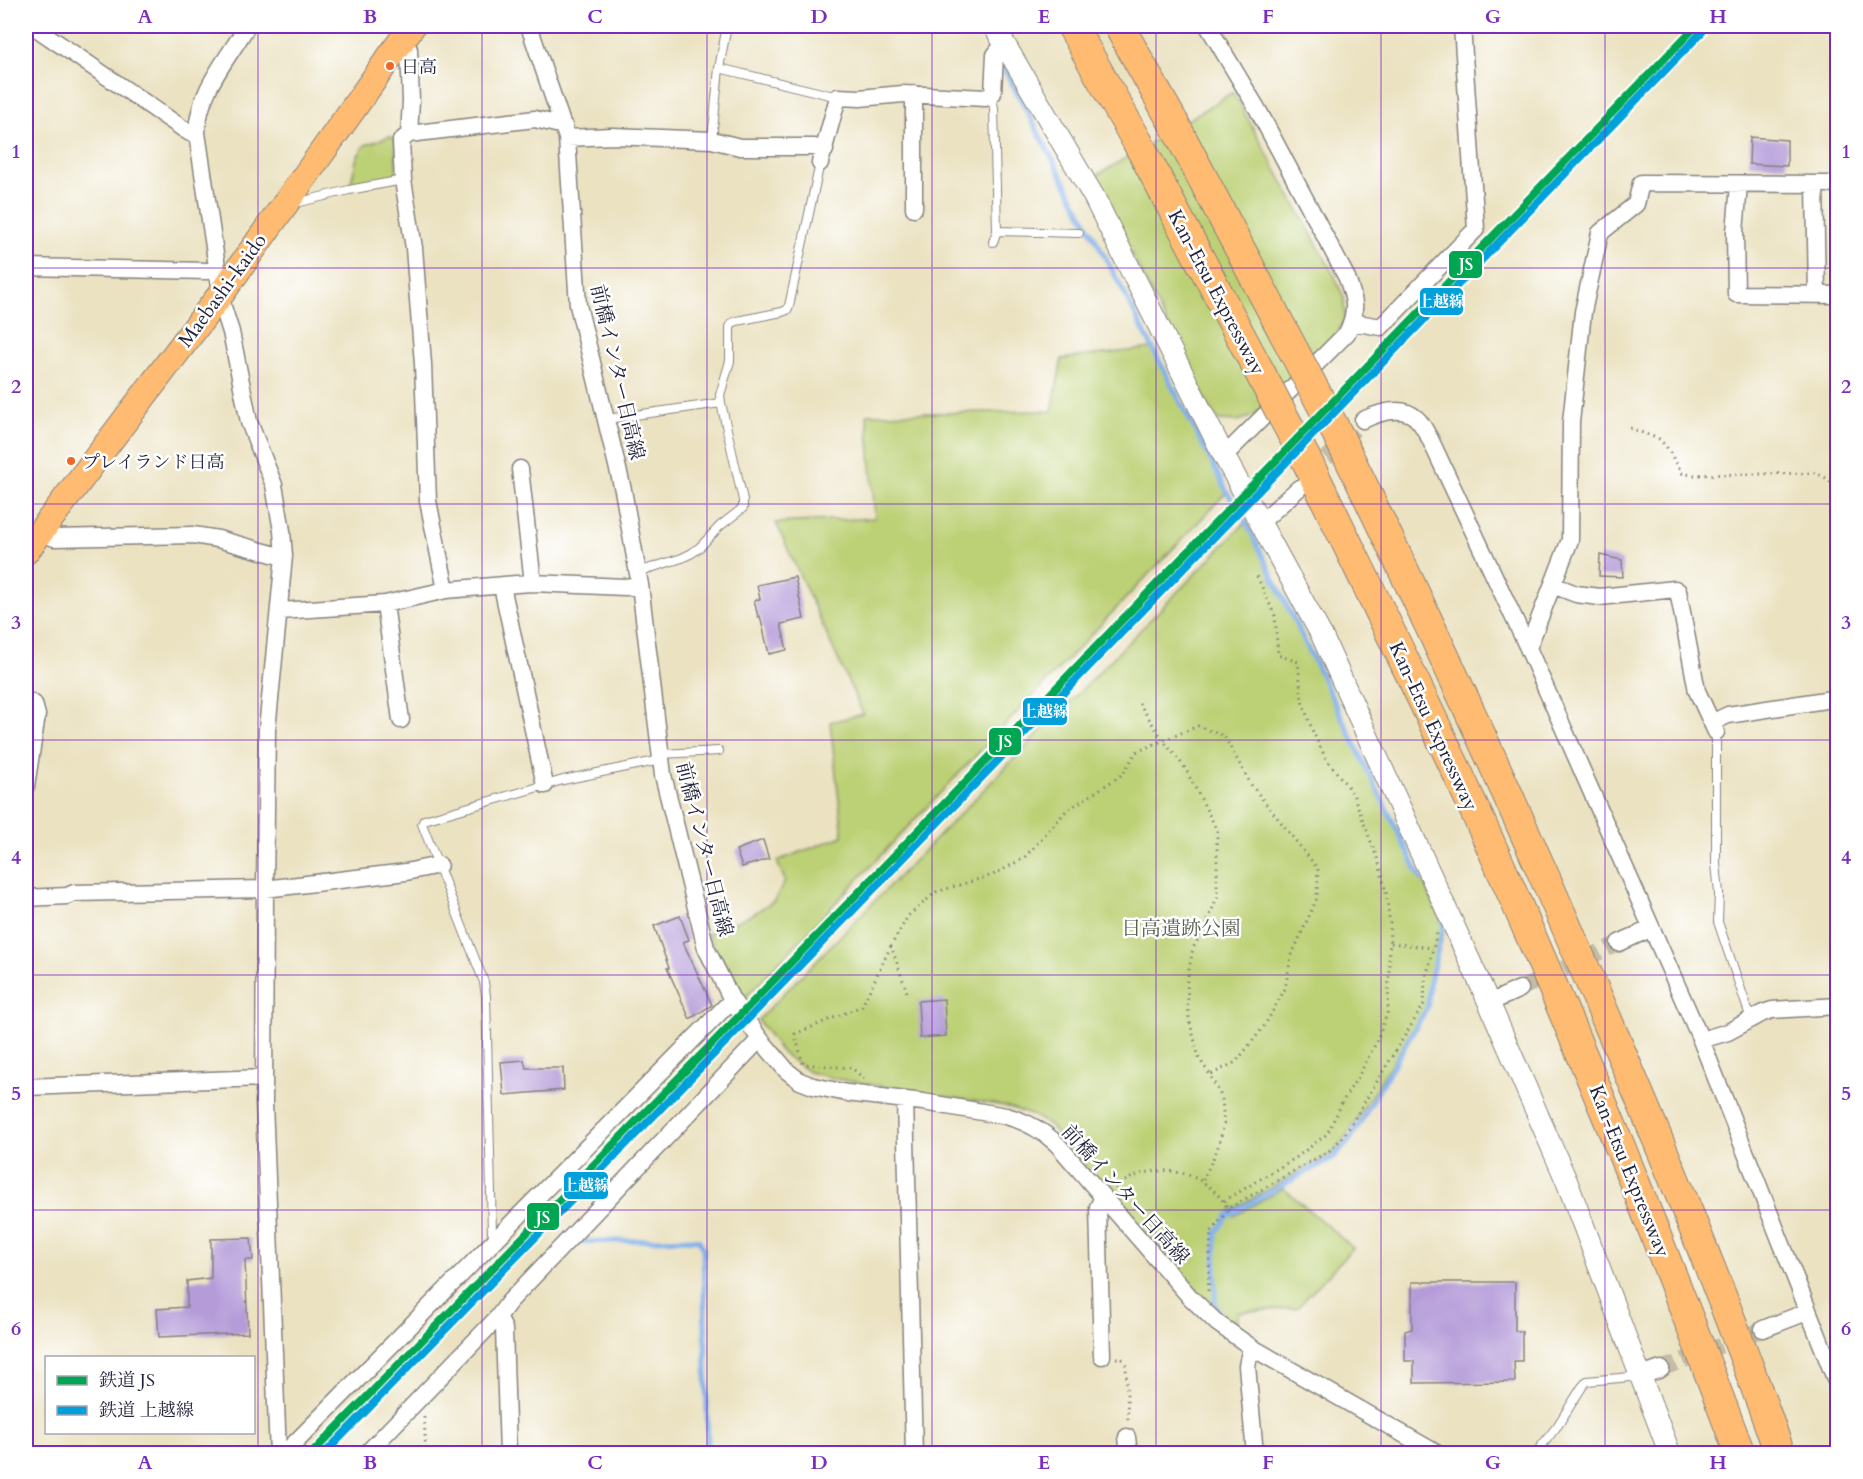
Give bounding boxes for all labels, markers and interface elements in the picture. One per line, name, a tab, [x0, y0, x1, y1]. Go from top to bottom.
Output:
text: A	[137, 3, 153, 30]
text: B	[363, 3, 377, 30]
text: C	[587, 3, 603, 30]
text: D	[810, 3, 828, 30]
text: E	[1038, 3, 1050, 30]
text: F	[1262, 3, 1274, 30]
text: G	[1485, 3, 1501, 30]
text: H	[1709, 3, 1727, 30]
place label: 日高	[401, 55, 437, 80]
marker: 日高	[384, 60, 396, 72]
text: 1	[11, 138, 21, 165]
text: 1	[1841, 138, 1851, 165]
street label: Kan-Etsu Expressway	[1162, 205, 1272, 380]
street label: Maebashi-kaido	[172, 228, 273, 353]
line badge: JS	[1448, 250, 1483, 279]
text: JS	[1457, 254, 1473, 276]
street label: 前橋インター日高線	[584, 282, 651, 462]
line badge: 上越線	[1419, 287, 1464, 316]
text: 上越線	[1417, 291, 1465, 313]
text: 2	[11, 373, 21, 400]
text: 2	[1841, 373, 1851, 400]
place label: プレイランド日高	[82, 450, 224, 475]
marker: プレイランド日高	[65, 455, 77, 467]
text: 3	[11, 609, 21, 636]
text: 3	[1841, 609, 1851, 636]
street label: Kan-Etsu Expressway	[1383, 637, 1485, 815]
line badge: 上越線	[1022, 697, 1068, 726]
text: 上越線	[1021, 701, 1069, 723]
line badge: JS	[988, 727, 1022, 756]
text: JS	[996, 731, 1012, 753]
street label: 前橋インター日高線	[670, 759, 739, 939]
text: 4	[11, 844, 21, 871]
text: 4	[1841, 844, 1851, 871]
park label: 日高遺跡公園	[1121, 915, 1241, 942]
text: 5	[11, 1080, 21, 1107]
text: 5	[1841, 1080, 1851, 1107]
street label: Kan-Etsu Expressway	[1583, 1081, 1677, 1262]
street label: 前橋インター日高線	[1056, 1119, 1196, 1270]
line badge: 上越線	[563, 1171, 609, 1200]
text: 上越線	[562, 1175, 610, 1197]
line badge: JS	[526, 1202, 560, 1231]
text: JS	[534, 1207, 550, 1229]
text: 6	[11, 1315, 21, 1342]
text: 6	[1841, 1315, 1851, 1342]
legend	[45, 1356, 255, 1434]
text: 鉄道 JS	[99, 1368, 155, 1393]
text: 鉄道 上越線	[99, 1398, 194, 1423]
text: A	[137, 1449, 153, 1476]
text: B	[363, 1449, 377, 1476]
text: C	[587, 1449, 603, 1476]
text: D	[810, 1449, 828, 1476]
text: E	[1038, 1449, 1050, 1476]
text: F	[1262, 1449, 1274, 1476]
text: G	[1485, 1449, 1501, 1476]
text: H	[1709, 1449, 1727, 1476]

